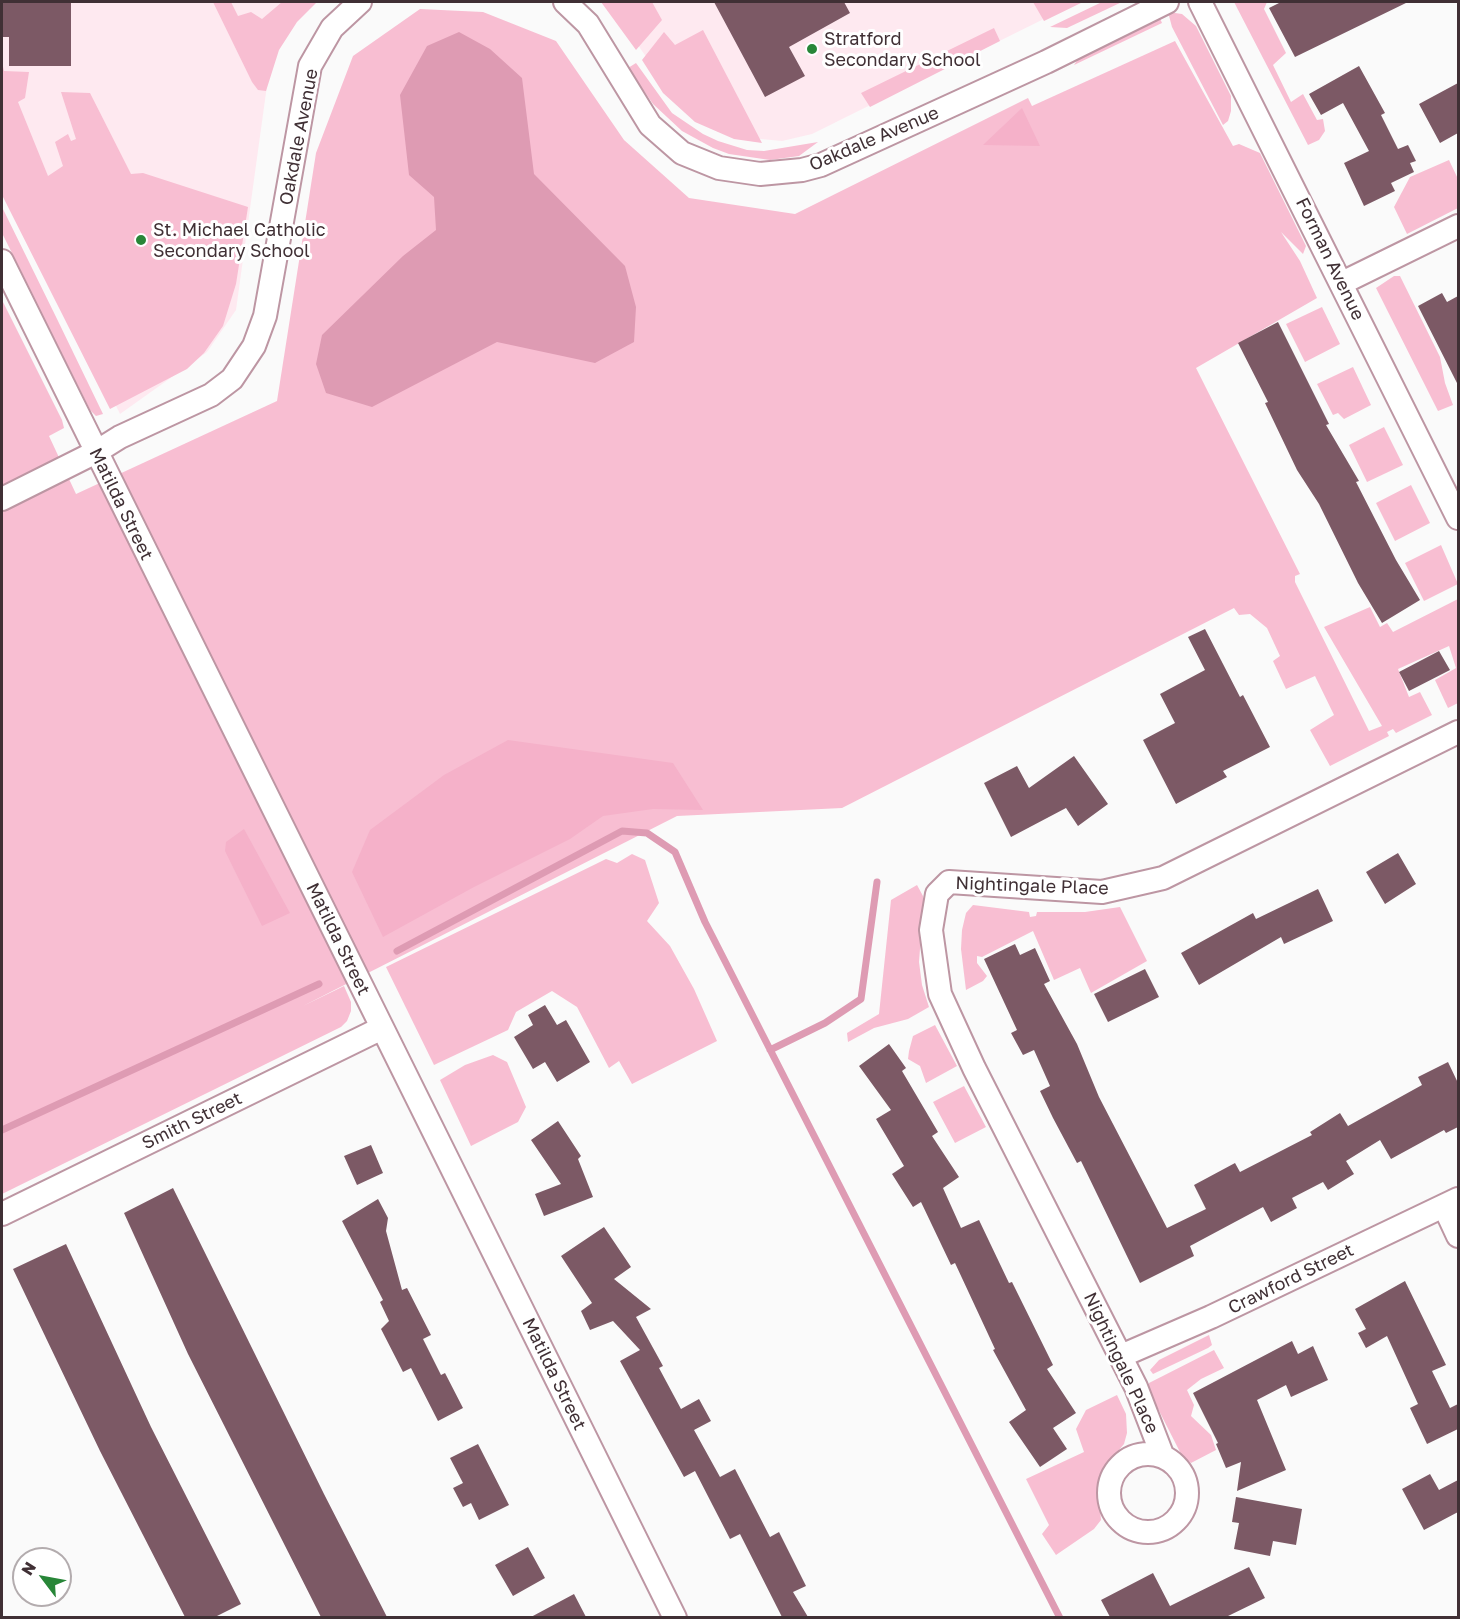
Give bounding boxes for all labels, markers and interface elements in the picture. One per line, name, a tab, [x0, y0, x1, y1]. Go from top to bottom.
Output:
place label: Stratford Secondary School	[824, 28, 981, 70]
marker: Stratford Secondary School	[805, 42, 819, 56]
street label: Oakdale Avenue	[275, 67, 323, 207]
street label: Oakdale Avenue	[806, 102, 942, 176]
street label: Forman Avenue	[1291, 194, 1369, 324]
place label: St. Michael Catholic Secondary School	[153, 219, 326, 262]
marker: St. Michael Catholic Secondary School	[134, 233, 148, 247]
street label: Matilda Street	[85, 444, 157, 564]
street label: Nightingale Place	[955, 873, 1109, 899]
street label: Matilda Street	[302, 879, 374, 999]
street label: Smith Street	[139, 1088, 245, 1154]
street label: Crawford Street	[1225, 1239, 1357, 1319]
street label: Nightingale Place	[1079, 1289, 1163, 1437]
street label: Matilda Street	[518, 1314, 590, 1434]
north arrow	[12, 1547, 72, 1607]
text: N	[17, 1558, 40, 1579]

